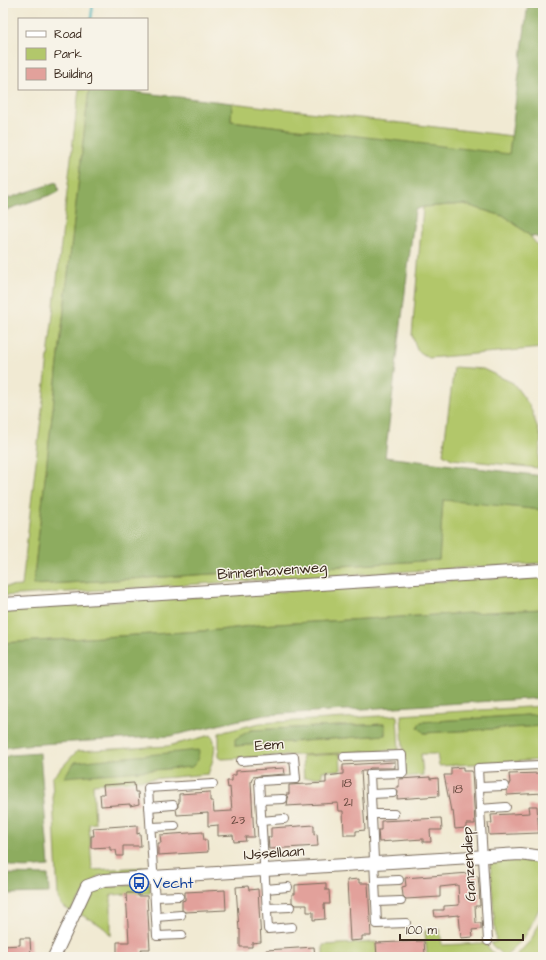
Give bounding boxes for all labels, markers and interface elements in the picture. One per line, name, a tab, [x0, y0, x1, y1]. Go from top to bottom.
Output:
legend	[18, 18, 148, 90]
text: Road	[54, 26, 82, 43]
text: Park	[54, 46, 82, 63]
text: Building	[54, 66, 92, 84]
street label: Binnenhavenweg	[216, 557, 328, 586]
street label: Eem	[254, 734, 284, 756]
house number: 18	[342, 774, 353, 792]
house number: 18	[453, 780, 464, 798]
house number: 21	[343, 793, 353, 811]
house number: 23	[231, 811, 245, 829]
street label: Ganzendiep	[457, 826, 481, 902]
street label: IJssellaan	[243, 840, 306, 866]
bus stop icon: Vecht	[128, 872, 150, 894]
place label: Vecht	[153, 873, 194, 894]
scale bar	[400, 916, 523, 942]
text: 100 m	[406, 922, 437, 939]

